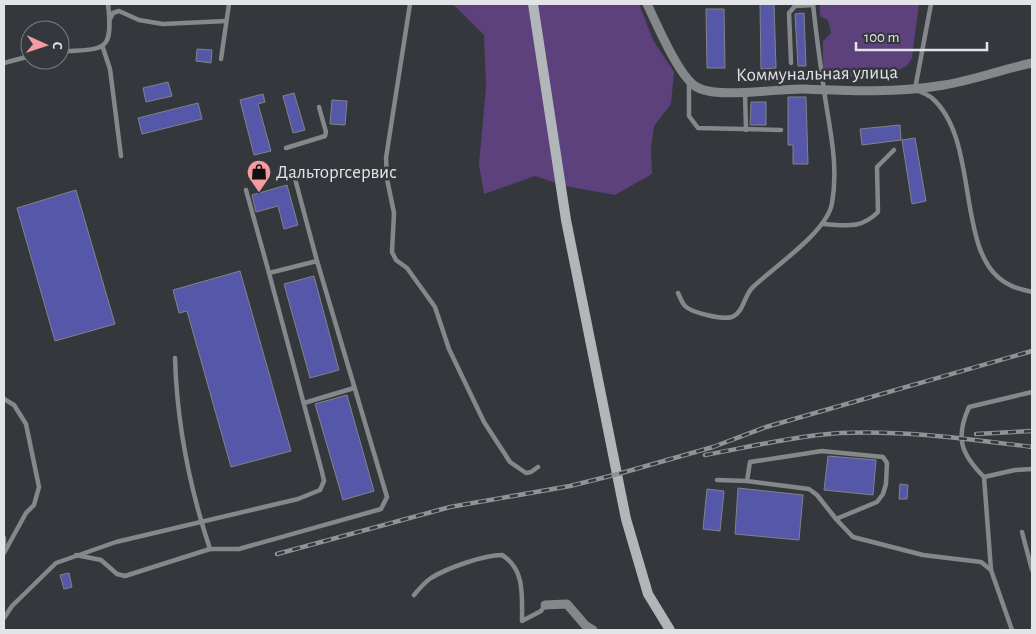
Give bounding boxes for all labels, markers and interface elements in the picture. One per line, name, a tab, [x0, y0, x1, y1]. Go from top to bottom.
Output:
north arrow	[20, 20, 70, 70]
scale bar	[856, 20, 987, 52]
text: 100 m	[864, 30, 899, 45]
text: С	[50, 41, 64, 50]
street label: Коммунальная улица	[736, 63, 898, 85]
shop icon: Дальторгсервис	[246, 159, 272, 193]
place label: Дальторгсервис	[276, 163, 397, 182]

